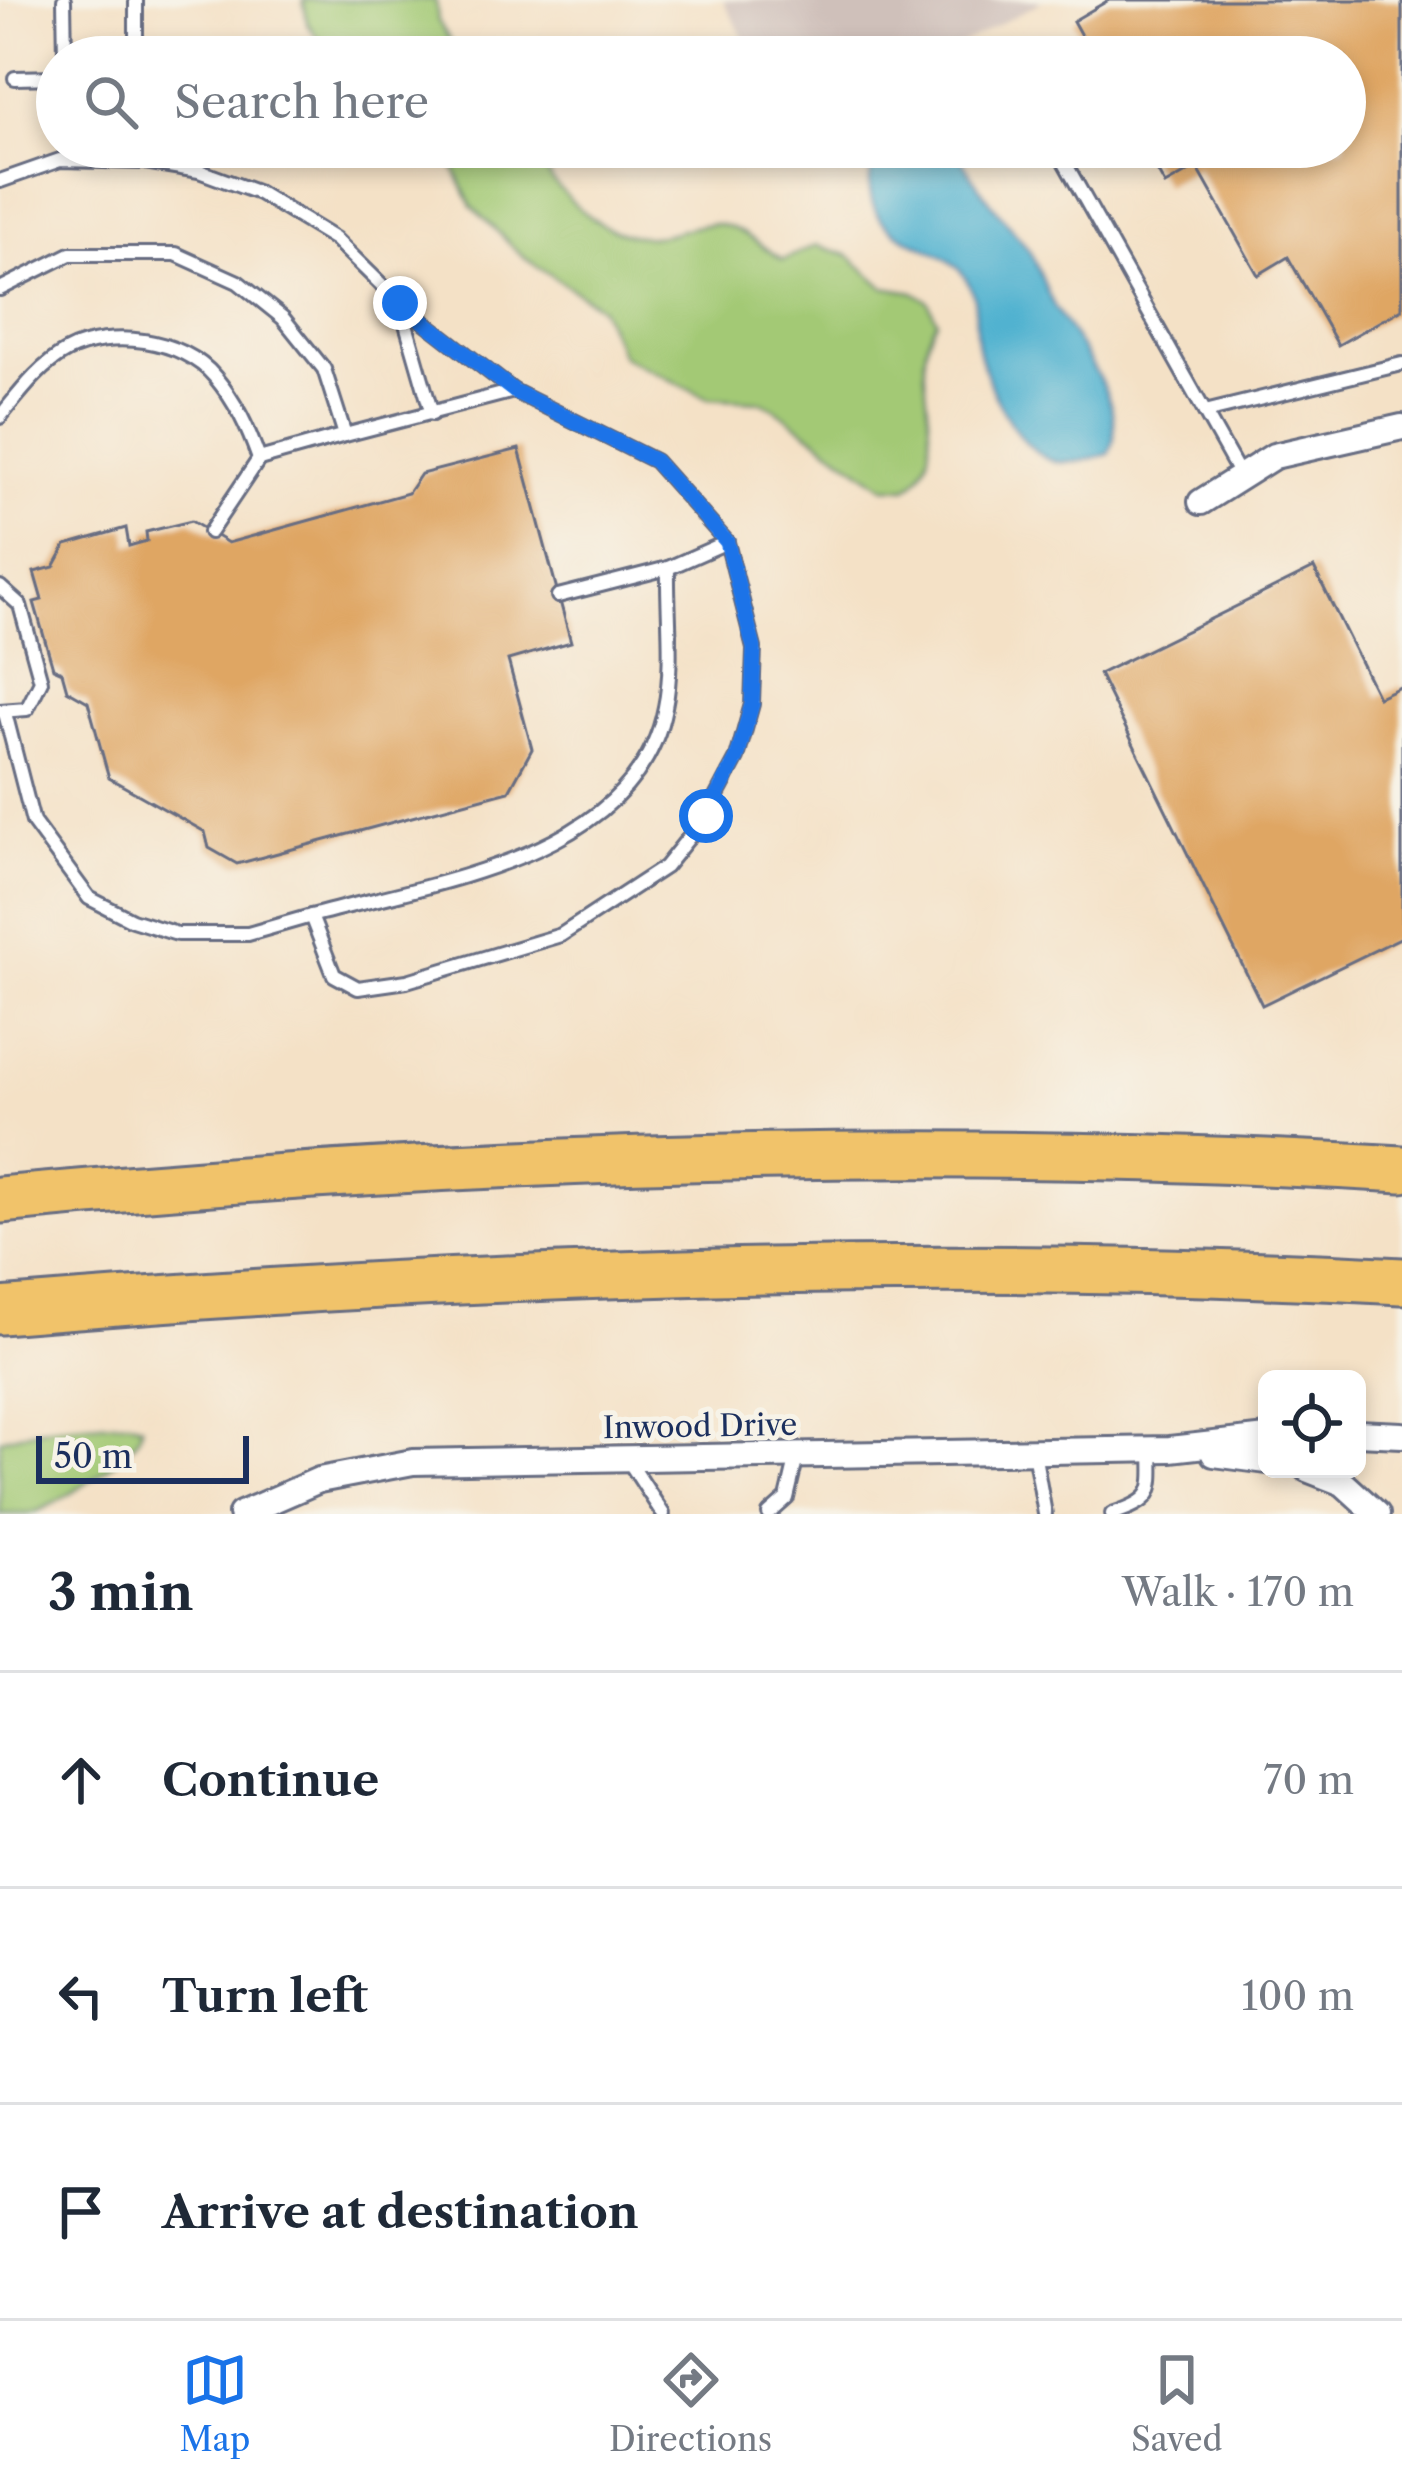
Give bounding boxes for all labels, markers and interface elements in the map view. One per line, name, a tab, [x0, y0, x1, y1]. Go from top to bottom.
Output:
search box	[36, 36, 1366, 168]
icon: search	[78, 69, 144, 135]
text: Search here	[174, 74, 429, 130]
route end	[373, 276, 427, 330]
route start	[679, 789, 733, 843]
map controls	[1258, 1370, 1366, 1478]
button: locate	[1258, 1370, 1366, 1478]
street label: Inwood Drive	[603, 1406, 797, 1446]
scale bar	[36, 1430, 249, 1483]
text: 50 m	[54, 1436, 132, 1477]
text: 3 min	[48, 1561, 194, 1623]
text: Walk · 170 m	[1122, 1568, 1354, 1616]
icon: ahead	[48, 1747, 114, 1813]
text: Continue	[162, 1752, 379, 1808]
text: 70 m	[1263, 1756, 1354, 1804]
icon: left	[48, 1963, 114, 2029]
text: Turn left	[162, 1968, 368, 2024]
text: 100 m	[1241, 1972, 1354, 2020]
icon: arrive	[48, 2179, 114, 2245]
text: Arrive at destination	[162, 2184, 639, 2240]
tab: Map	[179, 2347, 250, 2460]
tab: Directions	[609, 2347, 772, 2460]
tab: Saved	[1131, 2347, 1223, 2460]

